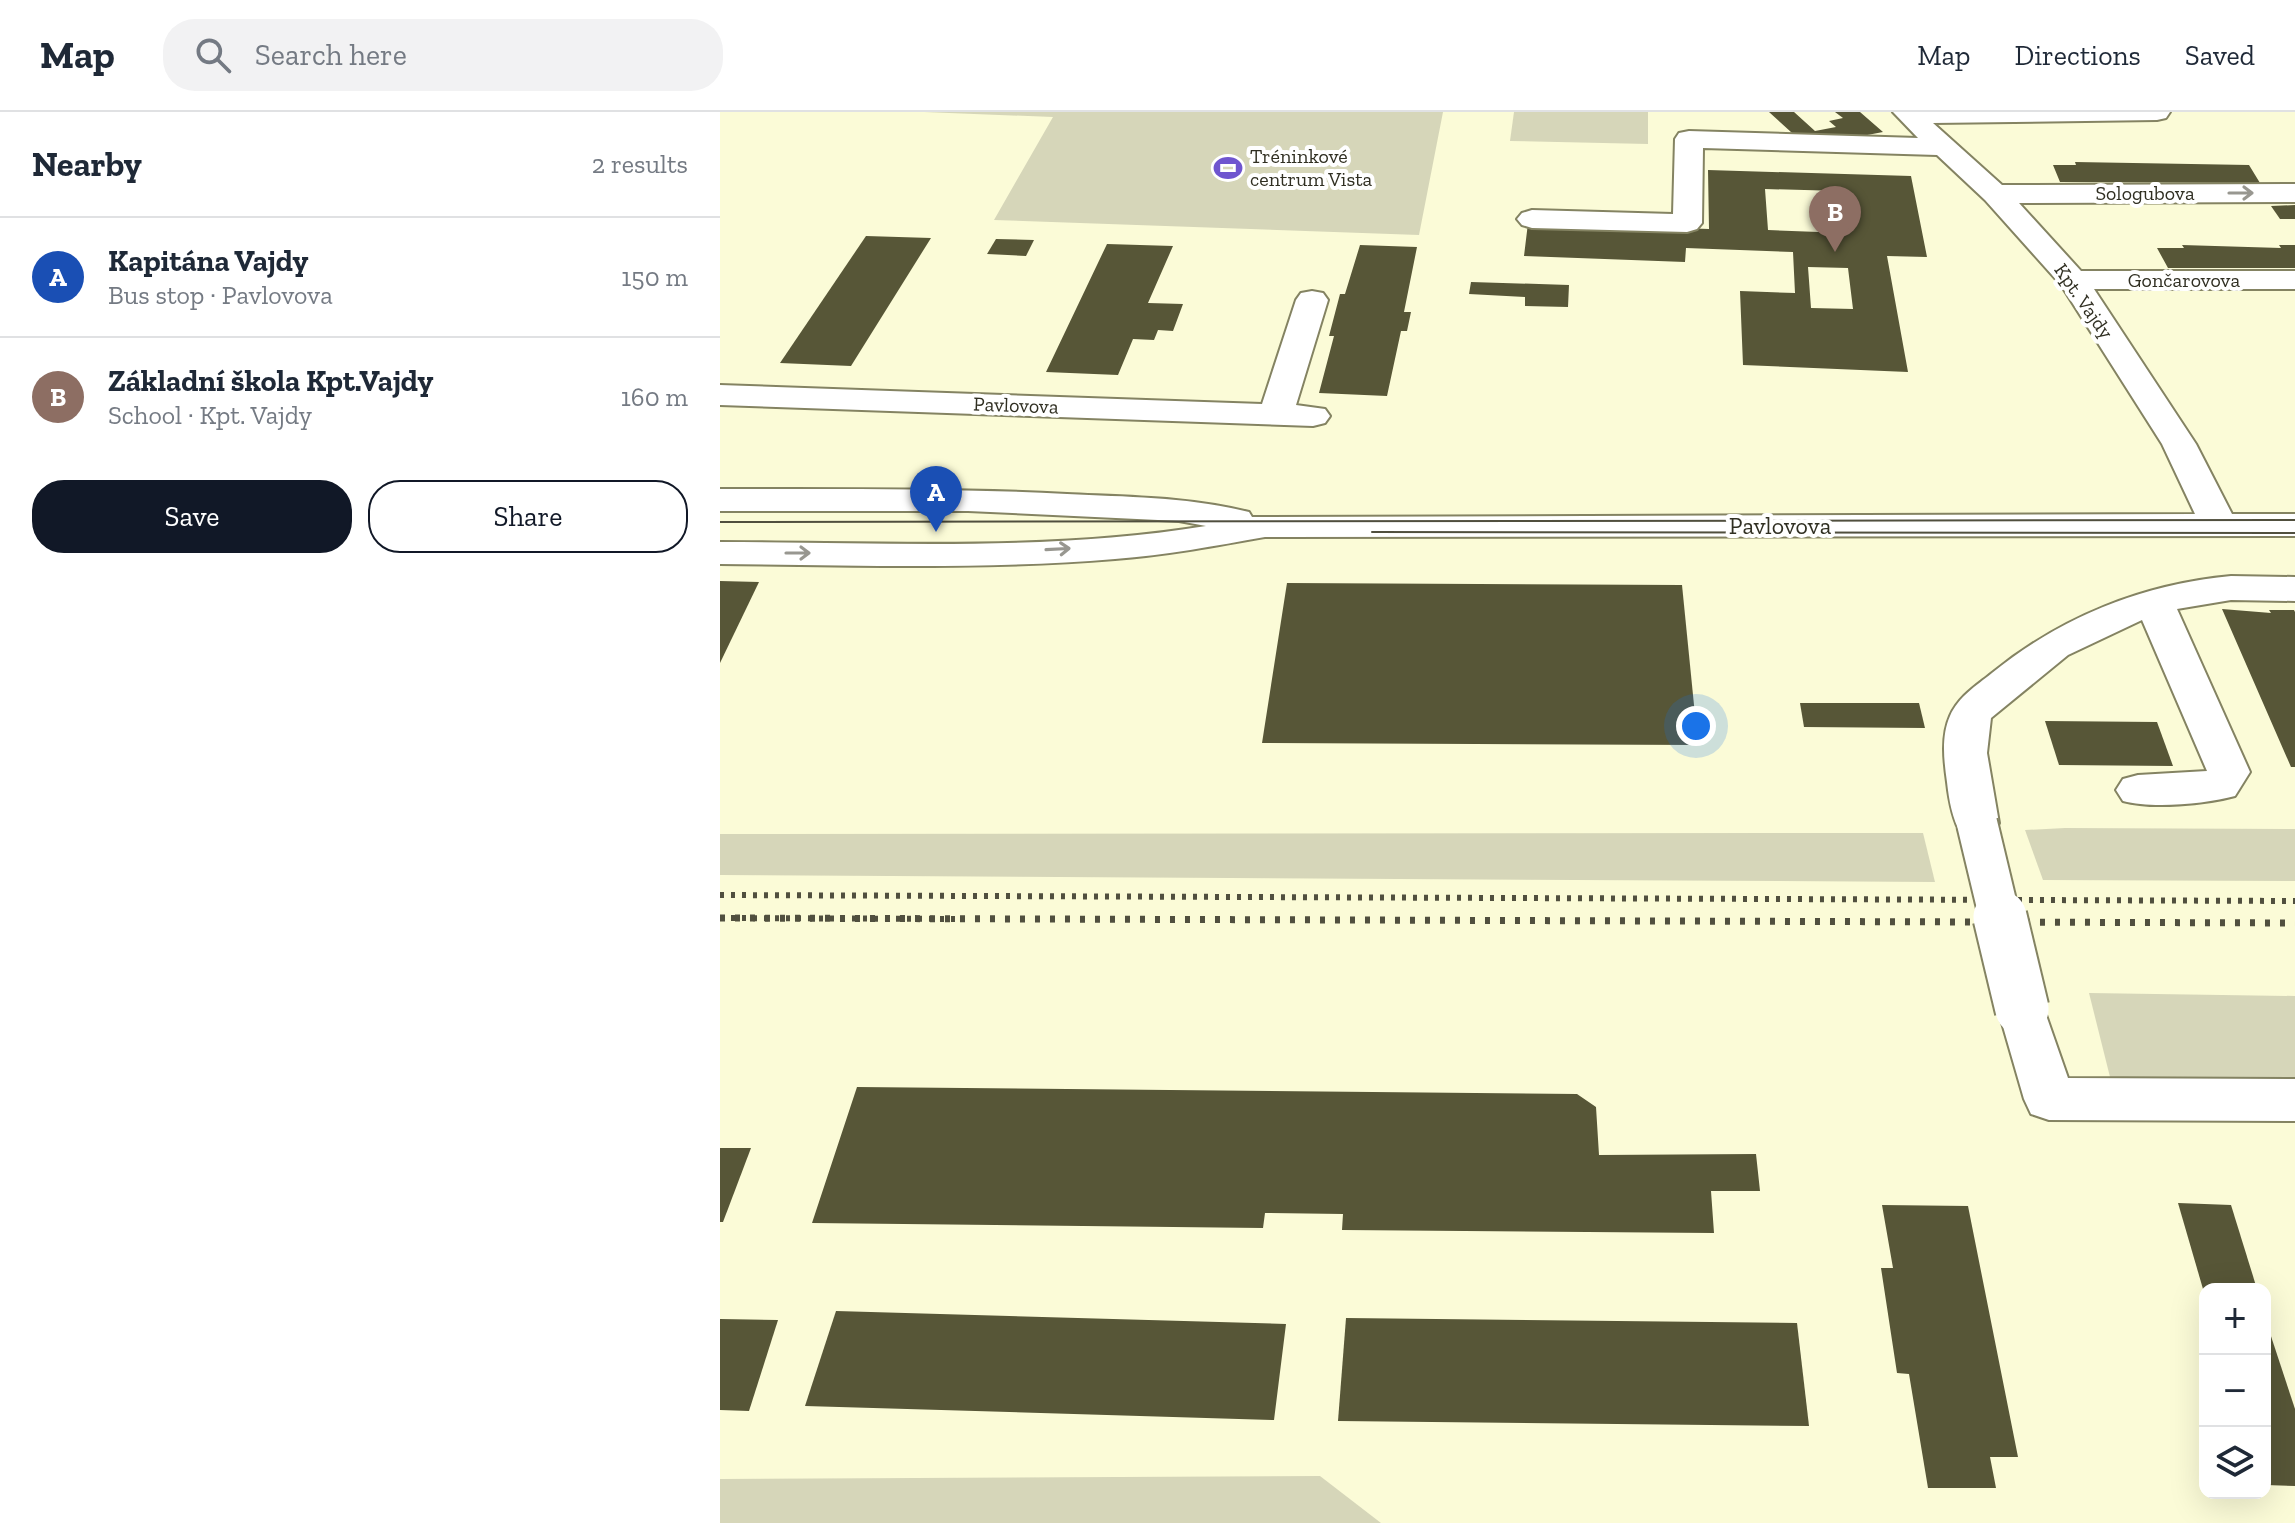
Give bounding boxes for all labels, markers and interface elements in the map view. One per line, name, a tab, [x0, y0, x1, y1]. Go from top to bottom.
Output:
search box	[163, 19, 723, 91]
text: Map	[40, 32, 115, 78]
icon: search	[191, 33, 235, 77]
text: Search here	[255, 37, 407, 73]
text: Map	[1917, 39, 1970, 72]
text: Directions	[2014, 39, 2141, 72]
text: Saved	[2185, 39, 2255, 72]
text: Nearby	[32, 144, 142, 185]
place label: Tréninkové centrum Vista	[1250, 144, 1373, 191]
text: 2 results	[592, 148, 688, 180]
sports icon: Tréninkové centrum Vista	[1213, 153, 1243, 183]
street label: Sologubova	[2095, 181, 2195, 205]
one-way arrow	[2227, 185, 2254, 201]
pin: B	[1809, 186, 1861, 252]
text: Kapitána Vajdy	[108, 243, 308, 279]
street label: Kpt. Vajdy	[2049, 259, 2119, 344]
text: A	[49, 261, 67, 293]
text: 150 m	[621, 261, 688, 293]
street label: Gončarovova	[2128, 268, 2241, 292]
text: Bus stop · Pavlovova	[108, 279, 333, 311]
text: Základní škola Kpt.Vajdy	[108, 363, 434, 399]
text: B	[50, 381, 66, 413]
text: 160 m	[621, 381, 688, 413]
street label: Pavlovova	[973, 392, 1059, 418]
text: School · Kpt. Vajdy	[108, 399, 312, 431]
pin: A	[910, 466, 962, 532]
button: Save	[32, 480, 352, 553]
button: Share	[368, 480, 688, 553]
street label: Pavlovova	[1729, 511, 1832, 540]
one-way arrow	[1044, 542, 1071, 557]
one-way arrow	[784, 545, 811, 561]
your location	[1676, 706, 1716, 746]
map controls	[2199, 1283, 2271, 1499]
button: +	[2199, 1283, 2271, 1355]
button: −	[2199, 1355, 2271, 1427]
button: layers	[2199, 1427, 2271, 1499]

